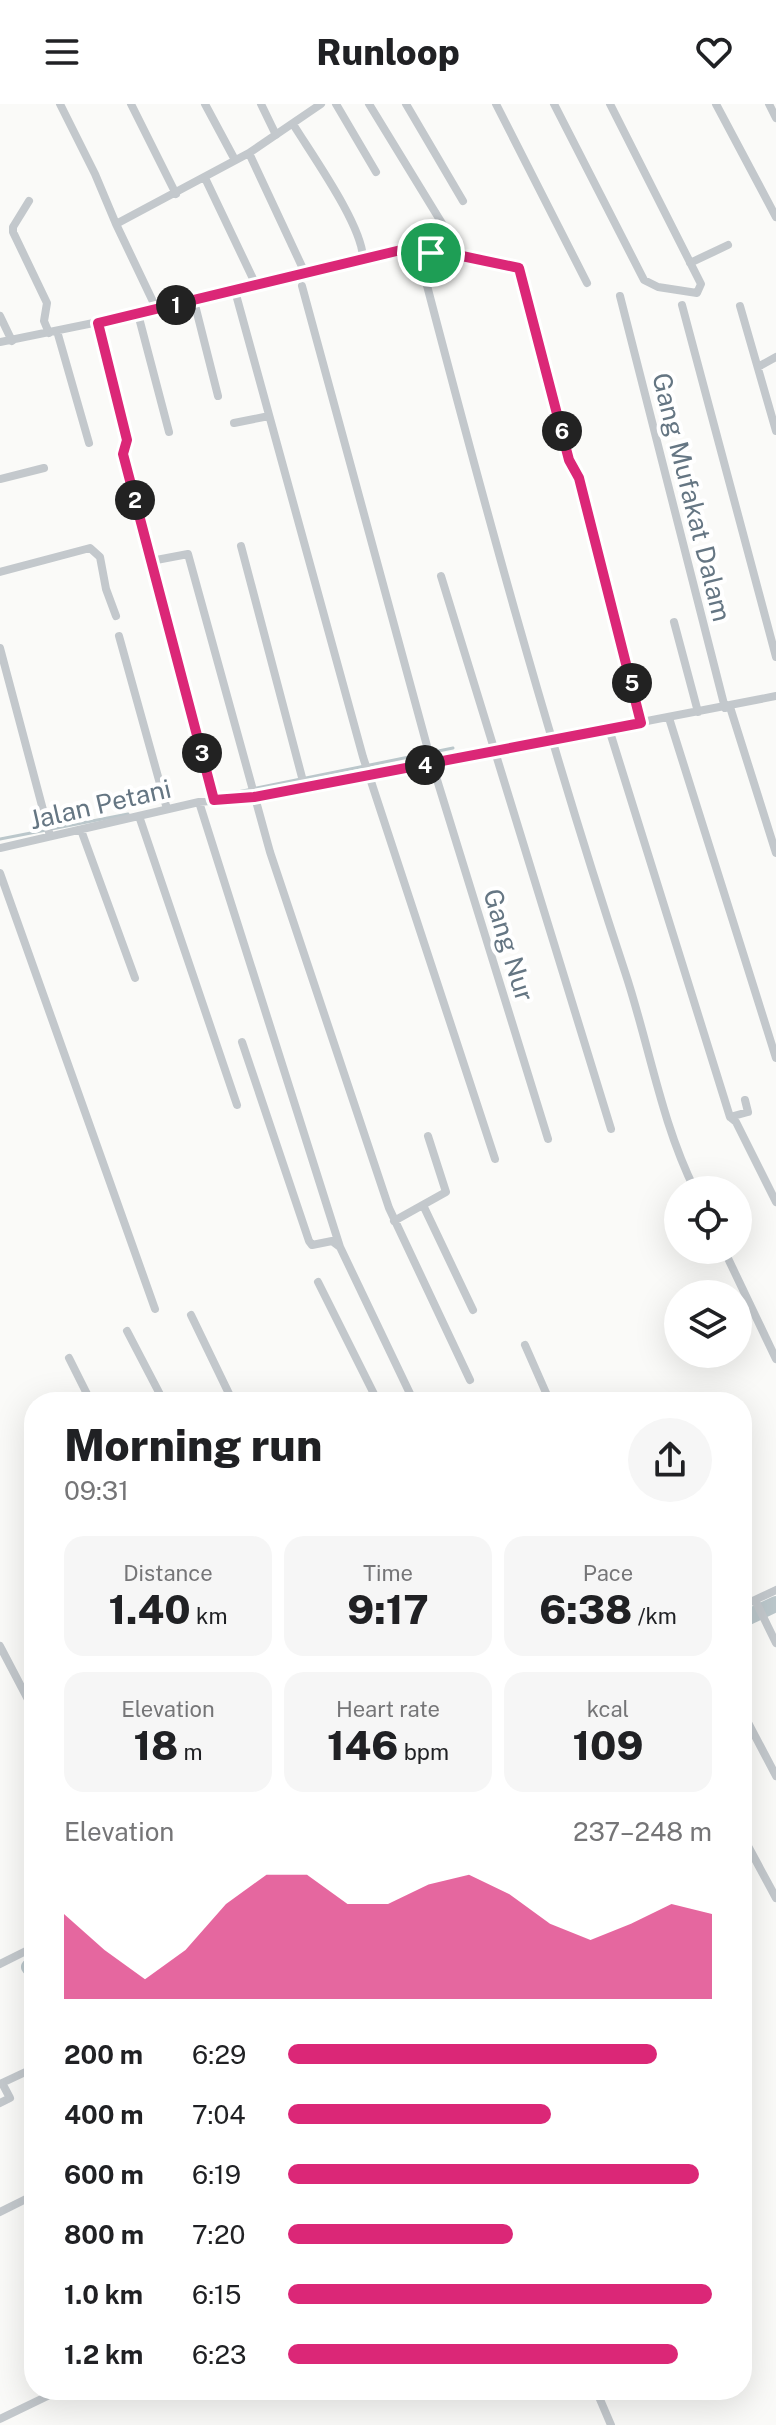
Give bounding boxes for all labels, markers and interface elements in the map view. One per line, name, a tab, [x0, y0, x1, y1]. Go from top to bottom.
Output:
icon: menu	[40, 30, 84, 74]
icon: heart	[692, 30, 736, 74]
text: Runloop	[316, 31, 460, 73]
pin	[397, 219, 465, 287]
icon: arrive	[409, 231, 453, 275]
pin: 1	[156, 285, 196, 325]
text: 1	[171, 292, 181, 318]
street label: Gang Mufakat Dalam	[646, 369, 738, 625]
pin: 6	[542, 411, 582, 451]
text: 6	[555, 418, 569, 444]
pin: 2	[115, 480, 155, 520]
text: 2	[128, 487, 142, 513]
pin: 5	[612, 663, 652, 703]
text: 5	[625, 670, 639, 696]
pin: 3	[182, 733, 222, 773]
text: 3	[195, 740, 209, 766]
pin: 4	[405, 745, 445, 785]
text: 4	[418, 752, 432, 778]
street label: Jalan Petani	[26, 773, 174, 835]
street label: Gang Nur	[477, 885, 541, 1005]
map controls	[664, 1176, 752, 1368]
button: locate	[664, 1176, 752, 1264]
button: layers	[664, 1280, 752, 1368]
button: share	[628, 1418, 712, 1502]
text: Morning run	[64, 1419, 322, 1471]
text: 09:31	[64, 1475, 129, 1506]
text: Distance	[123, 1560, 213, 1586]
text: Time	[363, 1560, 413, 1586]
text: Pace	[583, 1560, 633, 1586]
text: 1.40	[109, 1586, 191, 1633]
text: 9:17	[347, 1586, 429, 1633]
text: 6:38	[539, 1586, 632, 1633]
text: km	[191, 1603, 227, 1629]
text: /km	[632, 1603, 677, 1629]
text: Elevation	[121, 1696, 215, 1722]
text: Heart rate	[336, 1696, 440, 1722]
text: kcal	[587, 1696, 629, 1722]
text: 18	[133, 1722, 178, 1769]
text: 146	[327, 1722, 398, 1769]
text: 109	[573, 1722, 643, 1769]
text: m	[178, 1739, 203, 1765]
text: bpm	[398, 1739, 449, 1765]
text: Elevation	[64, 1816, 174, 1847]
text: 237–248 m	[573, 1816, 712, 1847]
text: 200 m	[64, 2039, 143, 2070]
text: 6:29	[192, 2039, 246, 2070]
text: 400 m	[64, 2099, 144, 2130]
text: 7:04	[192, 2099, 246, 2130]
text: 600 m	[64, 2159, 144, 2190]
text: 6:19	[192, 2159, 241, 2190]
text: 800 m	[64, 2219, 144, 2250]
text: 7:20	[192, 2219, 245, 2250]
text: 1.0 km	[64, 2279, 143, 2310]
text: 6:15	[192, 2279, 241, 2310]
text: 1.2 km	[64, 2339, 143, 2370]
text: 6:23	[192, 2339, 246, 2370]

